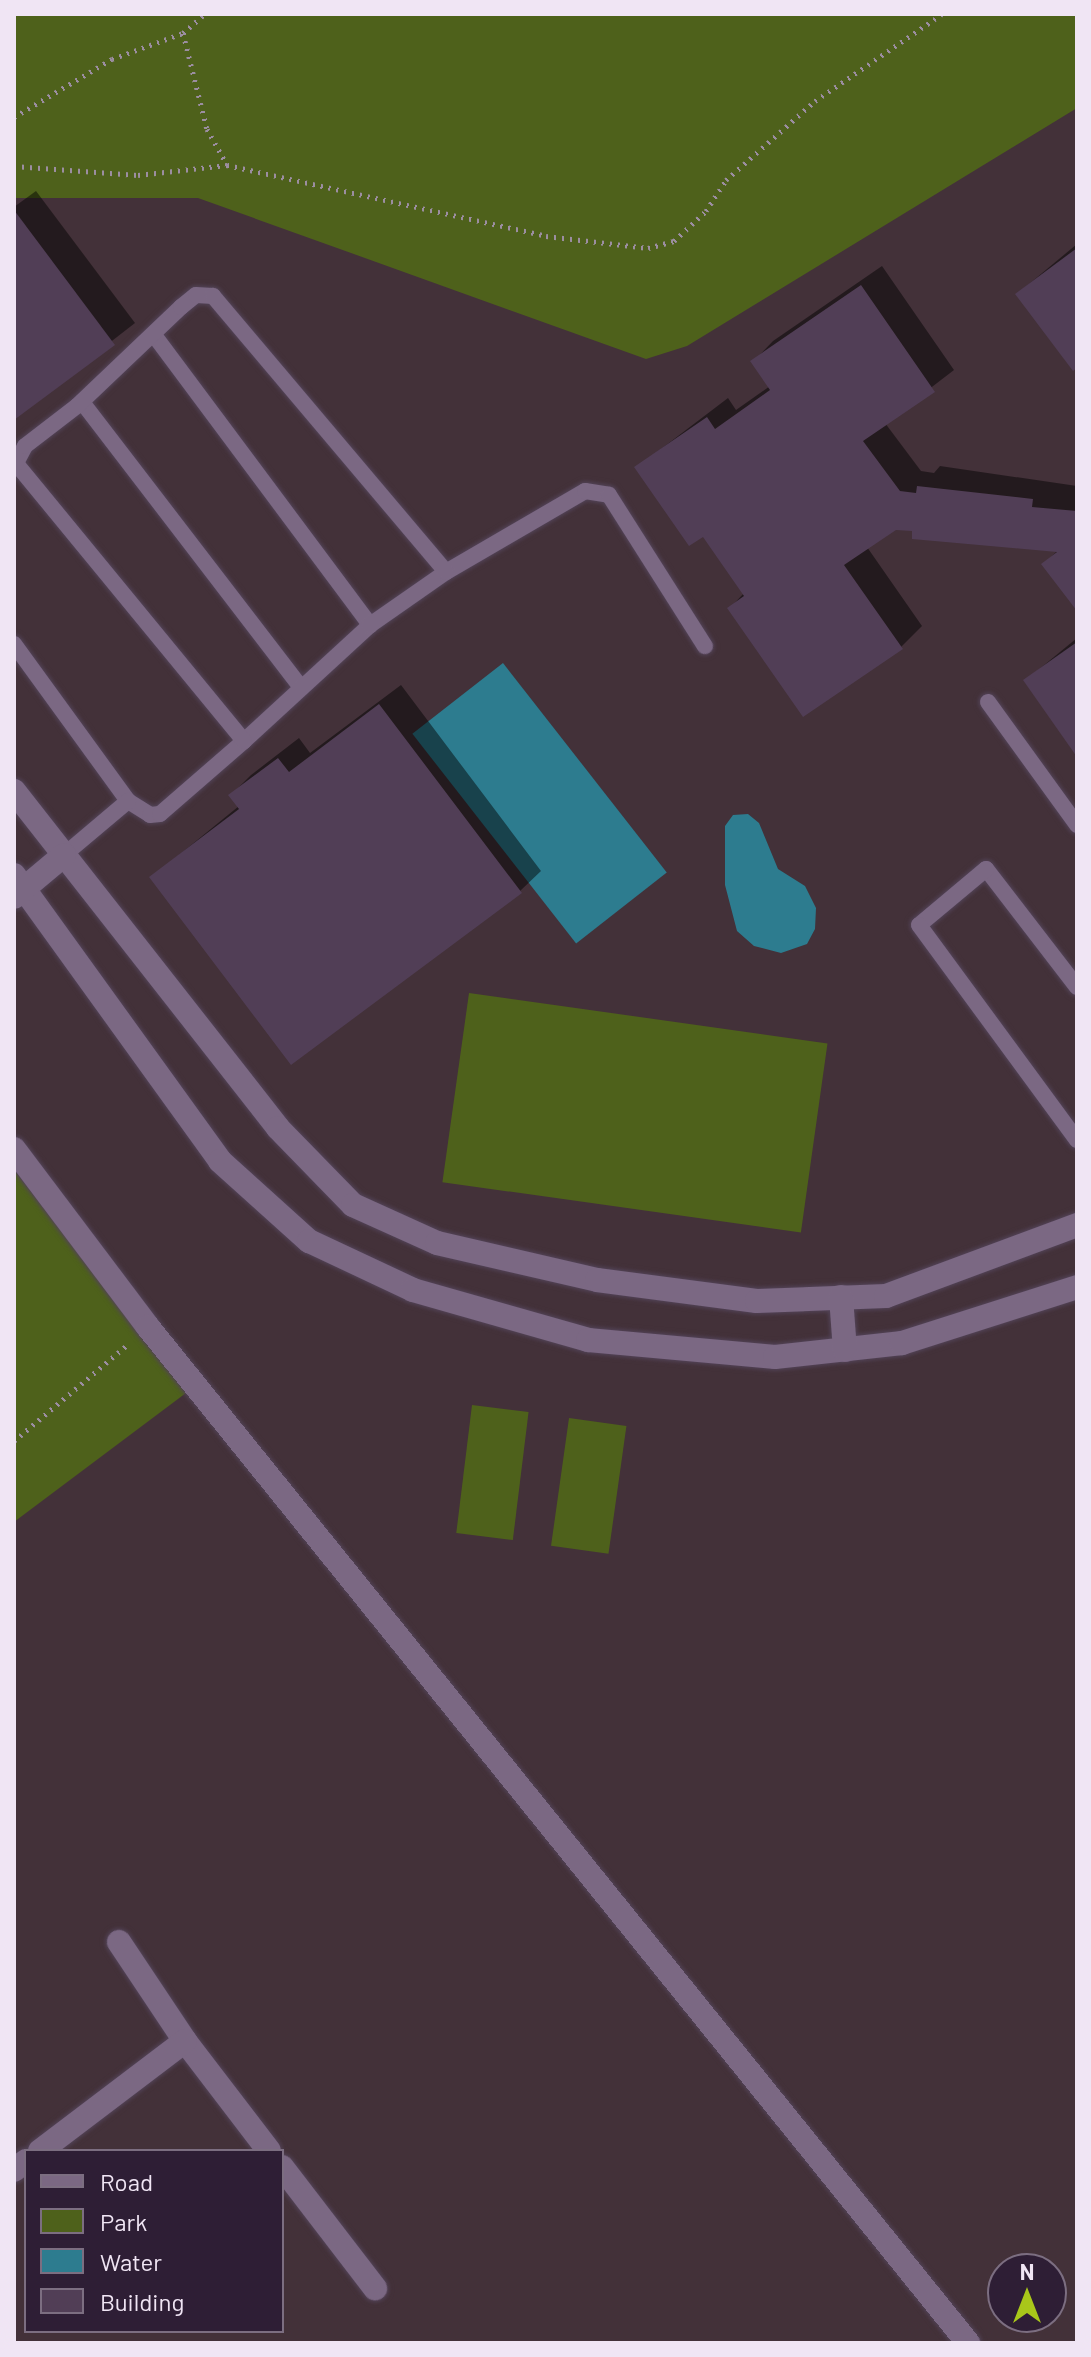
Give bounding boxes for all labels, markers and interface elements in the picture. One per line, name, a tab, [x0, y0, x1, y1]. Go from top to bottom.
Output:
legend	[24, 2149, 284, 2333]
text: Road	[100, 2167, 153, 2196]
text: Park	[100, 2207, 147, 2236]
text: Water	[100, 2247, 162, 2276]
north arrow	[987, 2253, 1067, 2333]
text: N	[1020, 2258, 1034, 2284]
text: Building	[100, 2287, 184, 2316]

